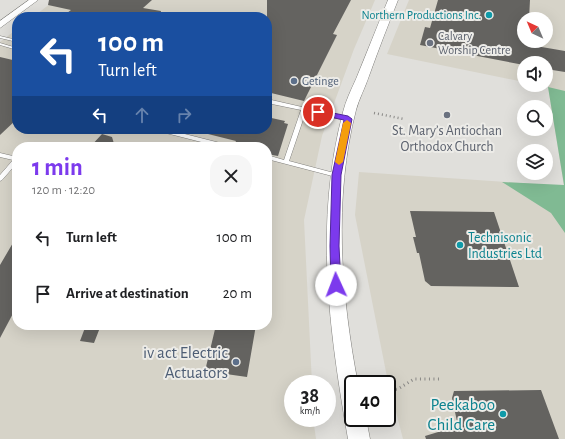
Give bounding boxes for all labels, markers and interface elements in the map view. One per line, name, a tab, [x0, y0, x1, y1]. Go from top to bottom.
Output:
place label: Northern Productions Inc.	[362, 9, 481, 21]
marker: Northern Productions Inc.	[484, 10, 494, 20]
north arrow	[517, 12, 553, 48]
map controls	[517, 12, 553, 180]
icon: left	[32, 28, 84, 80]
text: 100 m	[98, 29, 164, 57]
place label: Calvary Worship Centre	[438, 30, 510, 56]
marker: Calvary Worship Centre	[425, 38, 435, 48]
button: sound	[517, 56, 553, 92]
text: Turn left	[98, 62, 157, 80]
place label: Getinge	[302, 75, 339, 87]
marker: Getinge	[289, 76, 299, 86]
pin	[301, 95, 335, 129]
button: search	[517, 100, 553, 136]
icon: arrive	[307, 101, 329, 123]
icon: left	[89, 104, 111, 126]
icon: ahead	[131, 104, 153, 126]
icon: right	[173, 104, 195, 126]
marker: St. Mary’s Antiochan Orthodox Church	[442, 110, 452, 120]
place label: St. Mary’s Antiochan Orthodox Church	[392, 124, 502, 154]
button: layers	[517, 144, 553, 180]
button: close	[210, 155, 252, 197]
text: 1 min	[32, 156, 83, 180]
text: 120 m · 12:20	[32, 184, 95, 197]
icon: left	[32, 227, 54, 249]
text: Turn left	[66, 230, 117, 245]
text: 100 m	[217, 230, 252, 245]
place label: Technisonic Industries Ltd	[468, 231, 542, 261]
marker: Technisonic Industries Ltd	[455, 240, 465, 250]
position arrow	[315, 264, 357, 306]
icon: arrive	[32, 283, 54, 305]
text: Arrive at destination	[66, 286, 189, 301]
text: 20 m	[223, 286, 252, 301]
place label: iv act Electric Actuators	[143, 344, 228, 381]
marker: iv act Electric Actuators	[231, 357, 241, 367]
speed limit sign: 40	[344, 375, 396, 427]
text: 38	[301, 386, 319, 406]
place label: Peekaboo Child Care	[428, 396, 495, 433]
text: km/h	[300, 406, 320, 416]
marker: Peekaboo Child Care	[498, 409, 508, 419]

